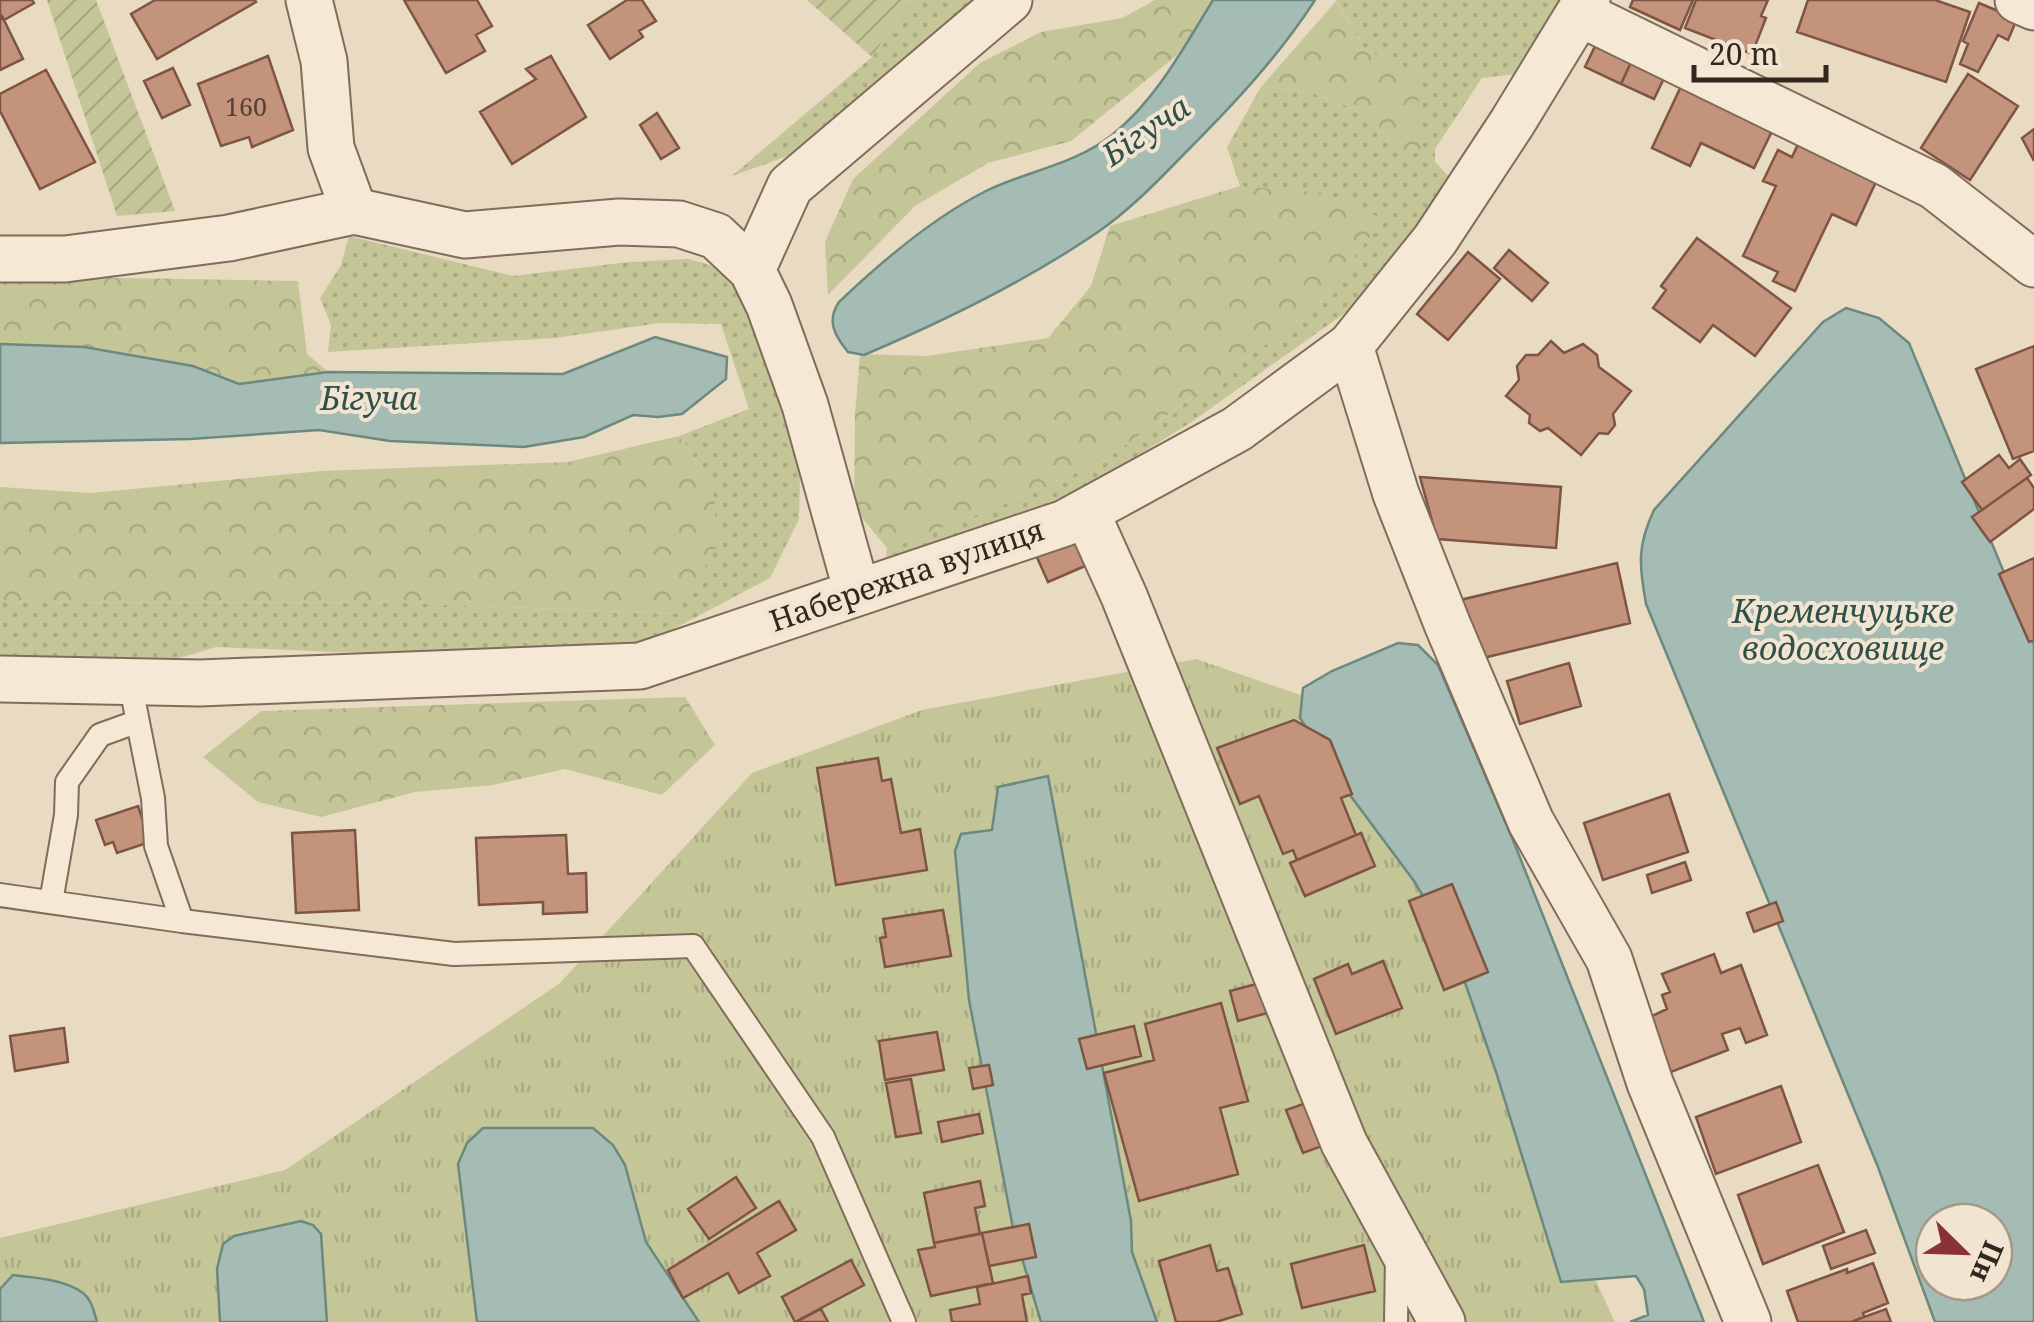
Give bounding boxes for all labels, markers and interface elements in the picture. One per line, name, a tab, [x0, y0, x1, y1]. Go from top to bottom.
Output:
scale bar	[1694, 20, 1826, 82]
text: 20 m	[1709, 33, 1779, 74]
water label: Бігуча	[1092, 85, 1198, 175]
house number: 160	[225, 89, 267, 123]
water label: Бігуча	[319, 376, 418, 419]
street label: Набережна вулиця	[764, 508, 1049, 641]
water label: Кременчуцьке водосховище	[1731, 589, 1954, 669]
north arrow	[1914, 1202, 2014, 1302]
text: Пн	[1962, 1236, 2014, 1289]

